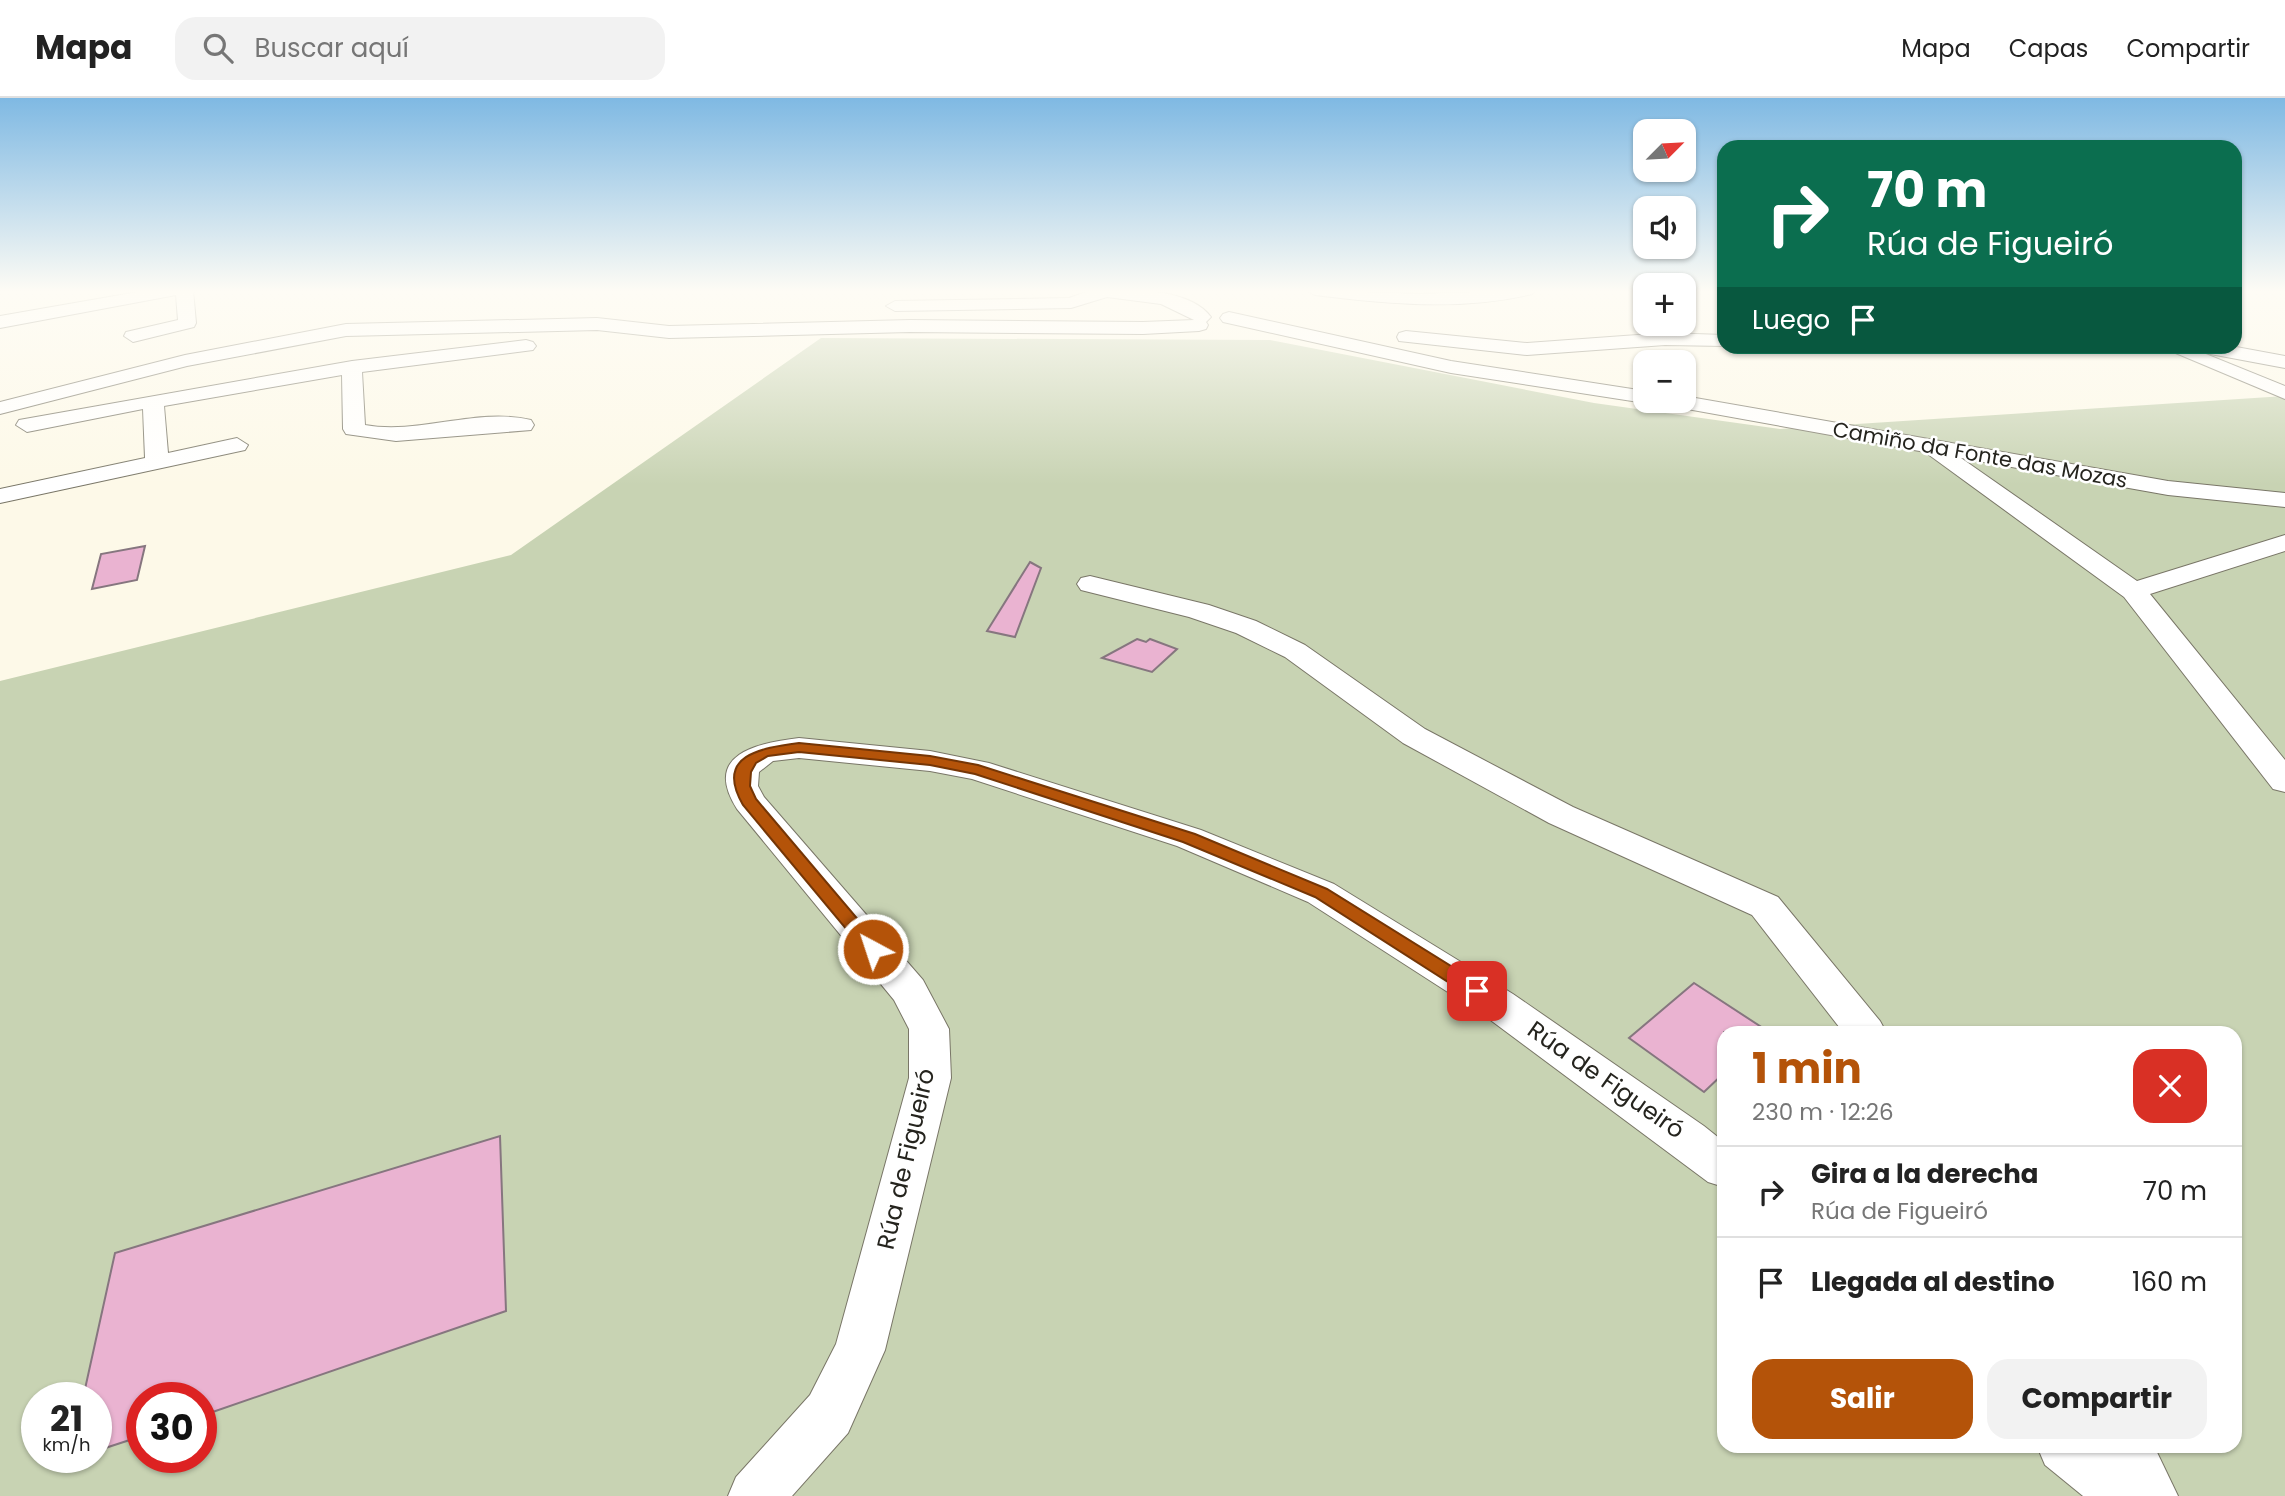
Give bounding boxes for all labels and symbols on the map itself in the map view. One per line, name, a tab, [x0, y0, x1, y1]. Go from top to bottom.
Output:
north arrow	[1633, 119, 1696, 182]
street label: Camiño da Fonte das Mozas	[1831, 414, 2130, 495]
position arrow	[836, 912, 910, 986]
pin	[1447, 961, 1507, 1021]
street label: Rúa de Figueiró	[1521, 1013, 1691, 1146]
street label: Rúa de Figueiró	[869, 1065, 942, 1253]
speed limit sign: 30	[126, 1382, 217, 1473]

